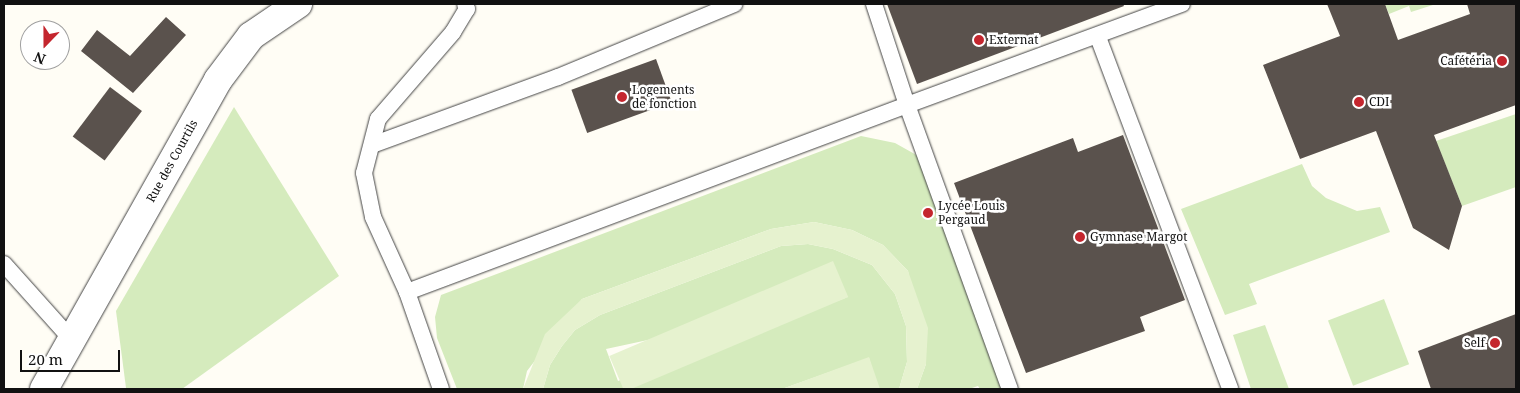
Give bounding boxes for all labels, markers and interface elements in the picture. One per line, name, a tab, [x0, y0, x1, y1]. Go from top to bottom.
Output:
north arrow	[20, 20, 70, 70]
place label: Externat	[989, 33, 1038, 47]
marker: Externat	[973, 34, 985, 46]
text: N	[31, 48, 48, 69]
place label: Cafétéria	[1440, 54, 1492, 68]
marker: Cafétéria	[1496, 55, 1508, 67]
place label: Logements de fonction	[632, 83, 697, 111]
marker: Logements de fonction	[616, 91, 628, 103]
place label: CDI	[1369, 95, 1389, 109]
marker: CDI	[1353, 96, 1365, 108]
street label: Rue des Courtils	[143, 117, 201, 205]
place label: Lycée Louis Pergaud	[938, 199, 1005, 227]
marker: Lycée Louis Pergaud	[922, 207, 934, 219]
place label: Gymnase Margot	[1090, 230, 1187, 244]
marker: Gymnase Margot	[1074, 231, 1086, 243]
place label: Self	[1464, 336, 1485, 350]
marker: Self	[1489, 337, 1501, 349]
scale bar	[22, 340, 122, 372]
text: 20 m	[28, 349, 63, 369]

